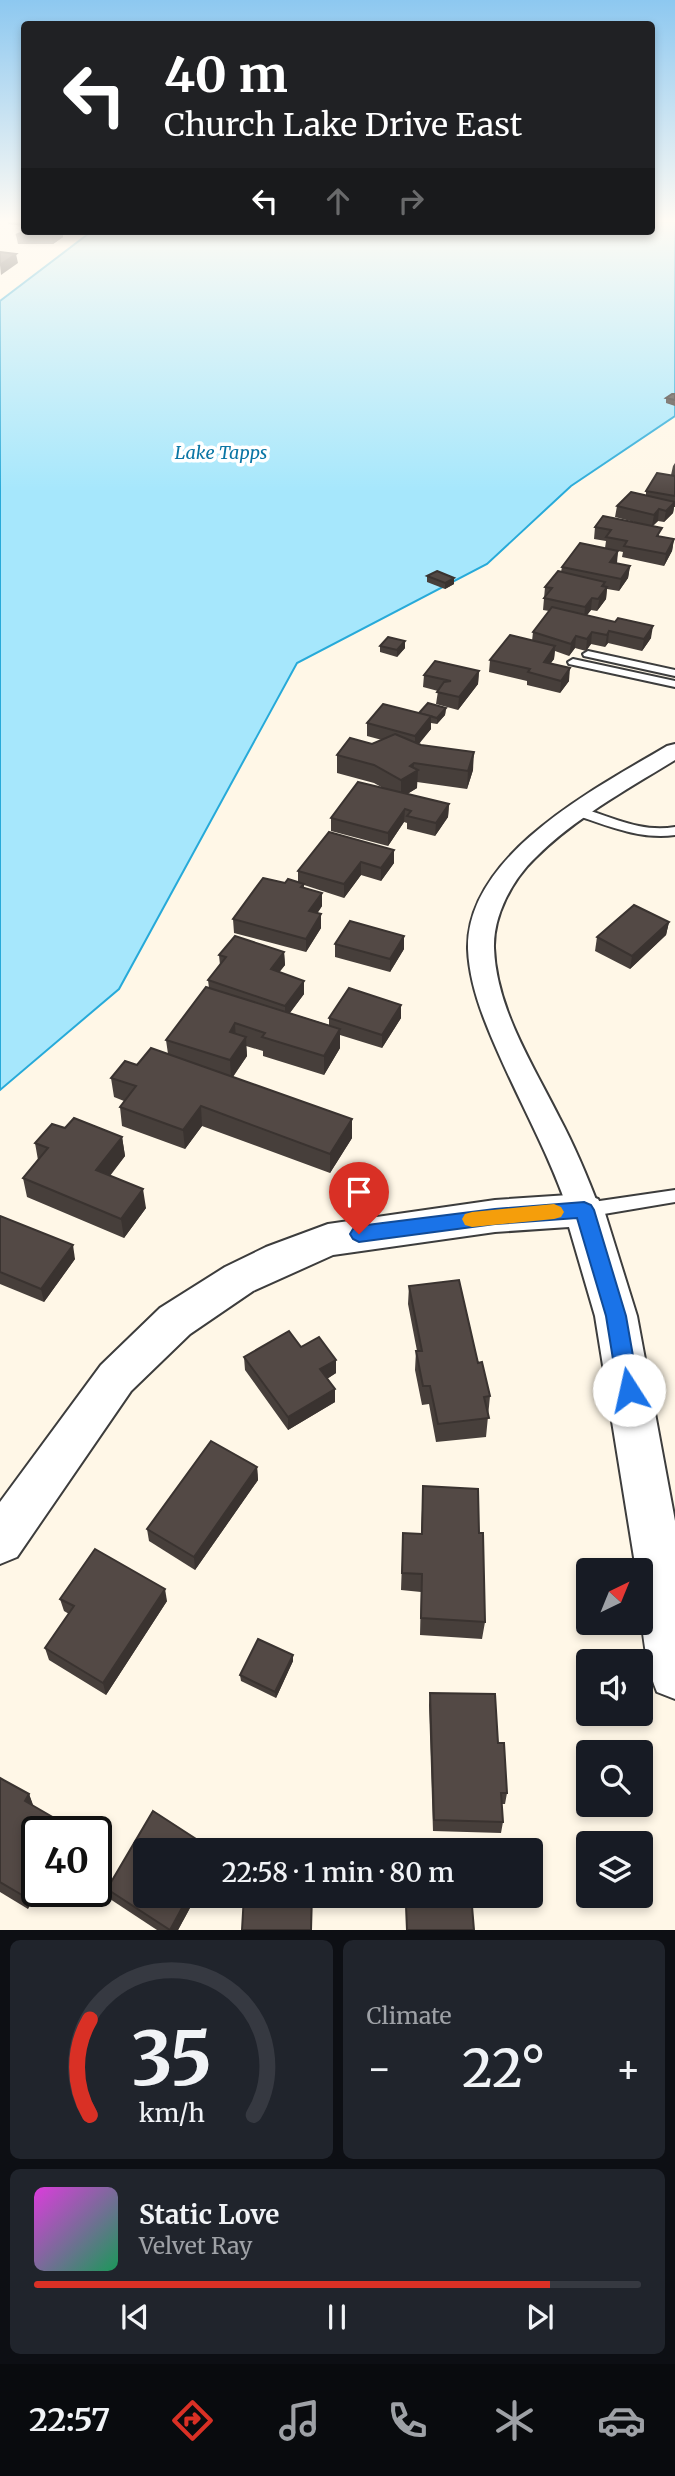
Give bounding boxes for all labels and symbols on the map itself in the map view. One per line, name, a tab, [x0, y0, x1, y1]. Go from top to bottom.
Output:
water label: Lake Tapps	[175, 441, 267, 464]
pin	[329, 1162, 389, 1234]
position arrow	[592, 1353, 666, 1427]
north arrow	[576, 1558, 653, 1634]
speed limit sign: 40	[21, 1816, 112, 1907]

